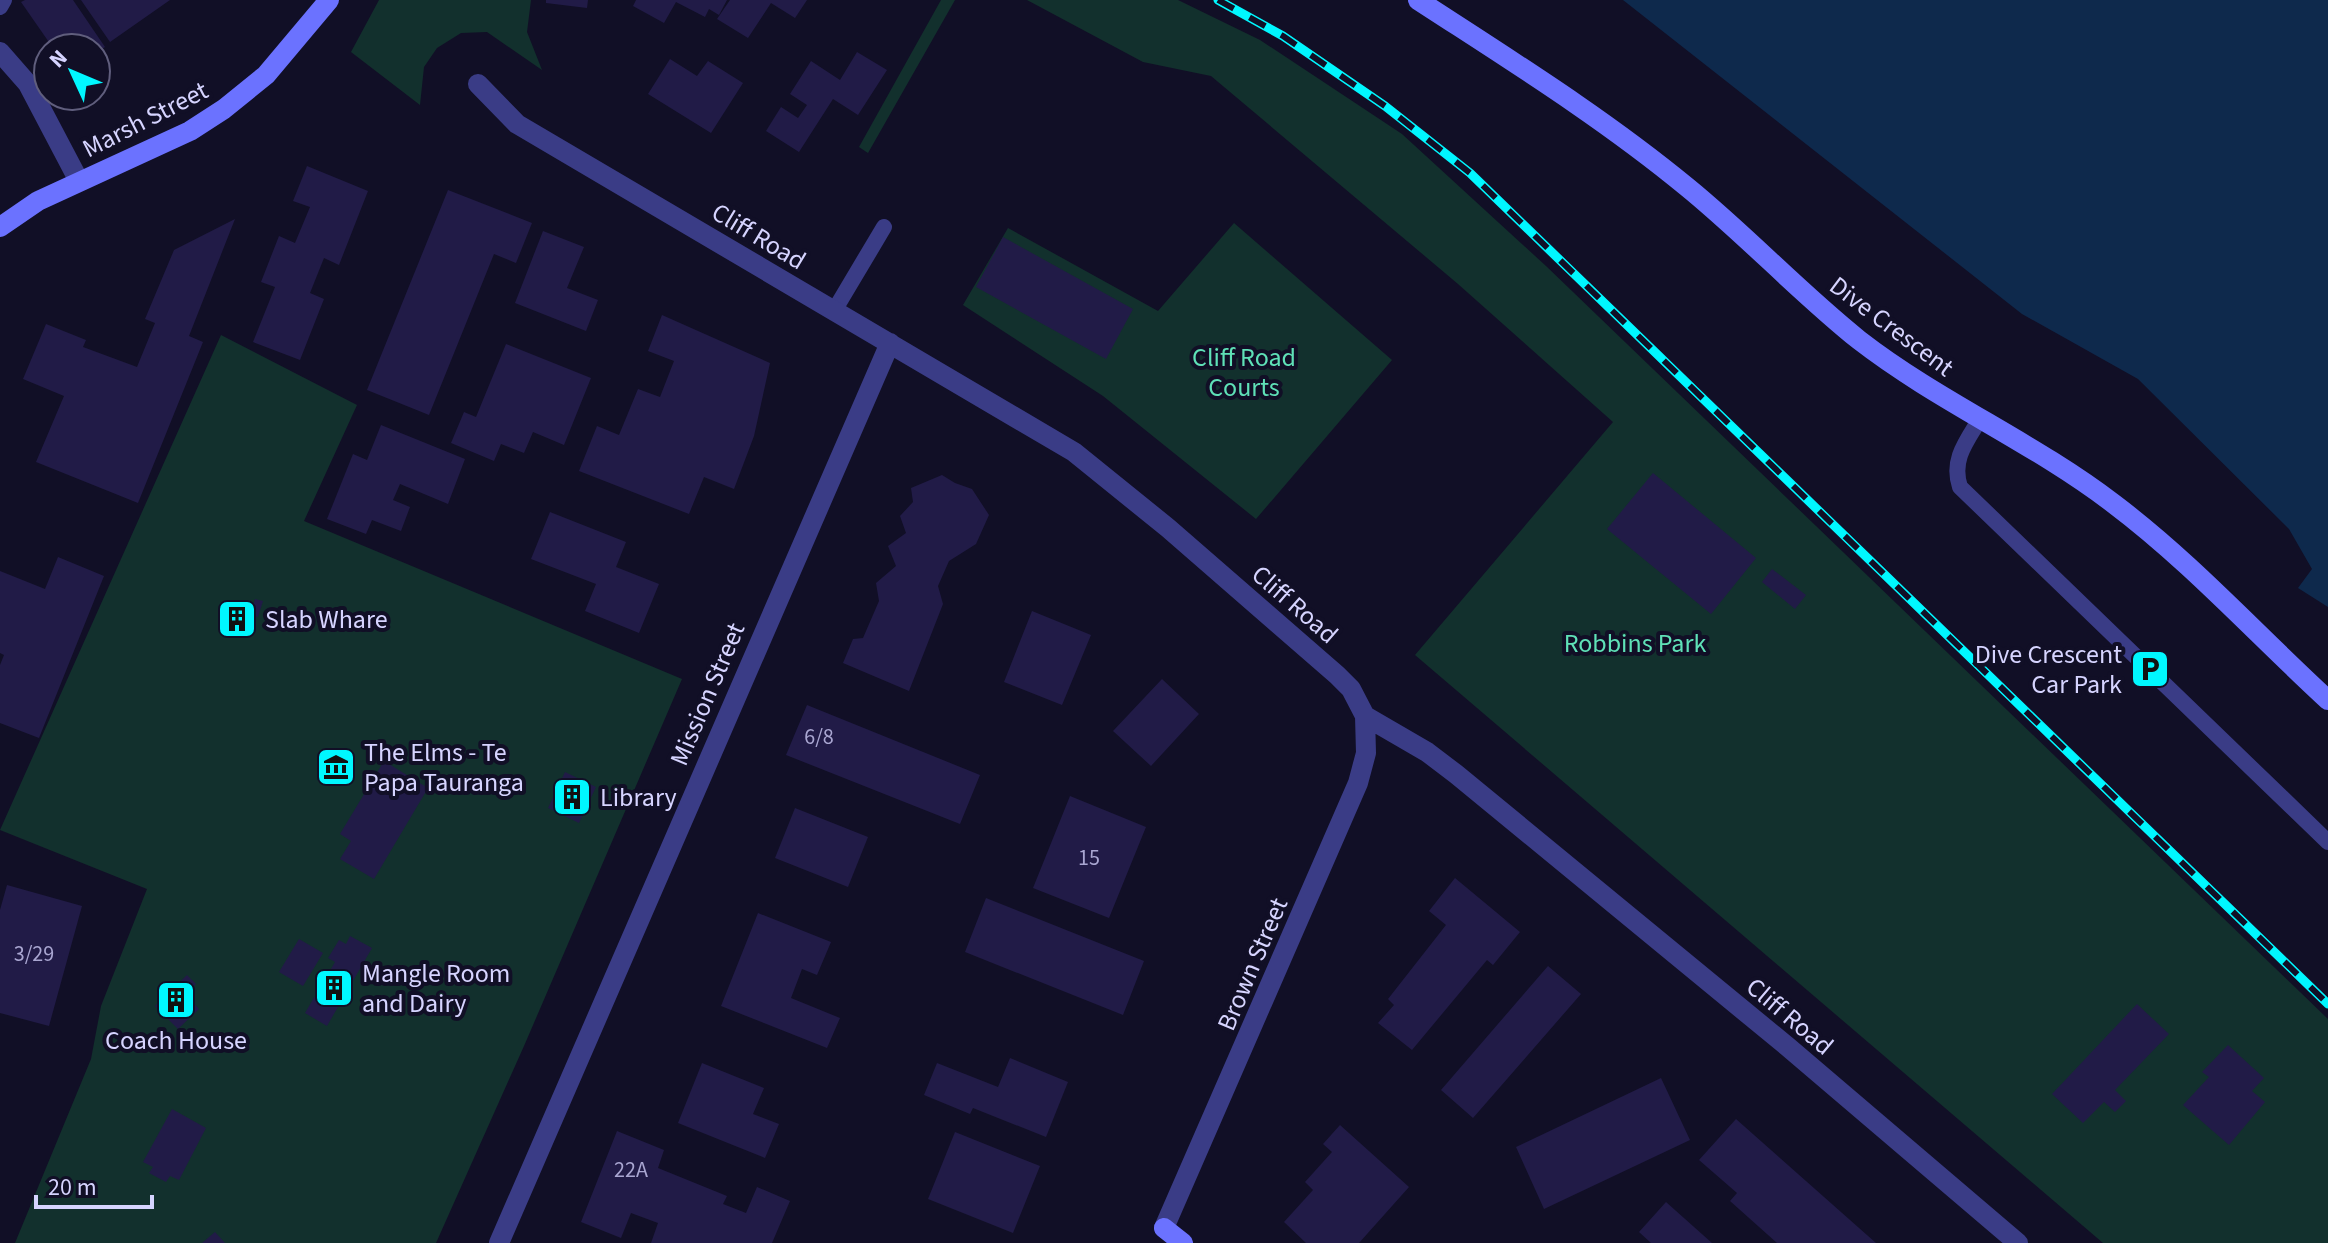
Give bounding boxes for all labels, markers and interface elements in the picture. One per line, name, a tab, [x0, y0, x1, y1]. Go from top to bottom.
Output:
north arrow	[32, 32, 112, 112]
text: N	[42, 42, 75, 75]
street label: Marsh Street	[76, 72, 215, 167]
street label: Cliff Road	[705, 194, 813, 279]
street label: Dive Crescent	[1822, 267, 1962, 386]
park label: Cliff Road Courts	[1192, 339, 1296, 406]
street label: Cliff Road	[1243, 556, 1346, 652]
building icon: Slab Whare	[216, 598, 258, 640]
place label: Slab Whare	[265, 601, 388, 638]
street label: Mission Street	[661, 617, 754, 771]
park label: Robbins Park	[1564, 625, 1706, 662]
place label: Dive Crescent Car Park	[1975, 636, 2122, 703]
parking icon: Dive Crescent Car Park	[2129, 648, 2171, 690]
house number: 6/8	[804, 721, 834, 753]
place label: The Elms - Te Papa Tauranga	[364, 734, 524, 801]
museum icon: The Elms - Te Papa Tauranga	[315, 746, 357, 788]
building icon: Library	[551, 776, 593, 818]
place label: Library	[600, 779, 677, 816]
house number: 15	[1078, 842, 1100, 874]
street label: Brown Street	[1208, 892, 1297, 1036]
house number: 3/29	[14, 938, 54, 970]
place label: Mangle Room and Dairy	[362, 955, 510, 1022]
building icon: Mangle Room and Dairy	[313, 967, 355, 1009]
street label: Cliff Road	[1738, 969, 1841, 1064]
building icon: Coach House	[155, 979, 197, 1021]
place label: Coach House	[105, 1022, 247, 1059]
house number: 22A	[614, 1154, 648, 1186]
scale bar	[36, 1159, 152, 1209]
text: 20 m	[48, 1170, 97, 1205]

